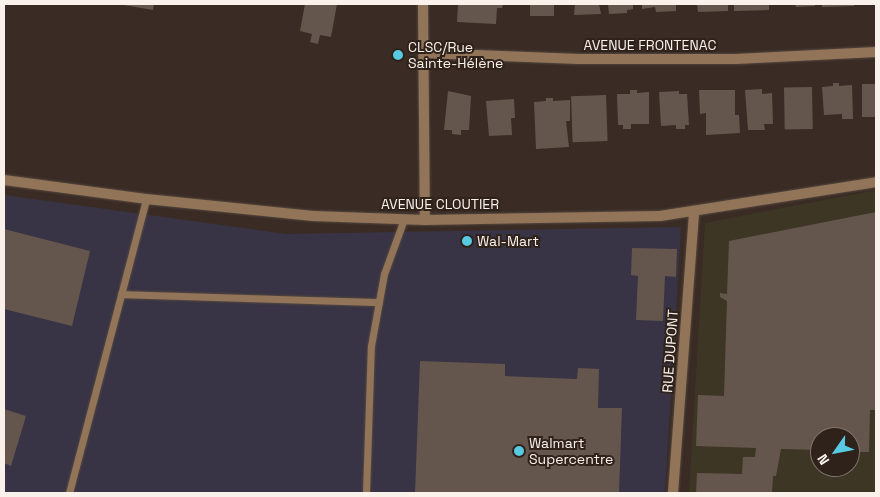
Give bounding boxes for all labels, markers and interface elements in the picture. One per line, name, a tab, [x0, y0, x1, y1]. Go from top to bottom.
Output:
street label: AVENUE FRONTENAC	[584, 37, 716, 53]
place label: CLSC/Rue Sainte-Hélène	[408, 39, 503, 72]
marker: CLSC/Rue Sainte-Hélène	[392, 49, 404, 61]
street label: AVENUE CLOUTIER	[381, 196, 499, 212]
place label: Wal-Mart	[477, 233, 539, 249]
marker: Wal-Mart	[461, 235, 473, 247]
street label: RUE DUPONT	[659, 309, 681, 393]
north arrow	[810, 427, 860, 477]
place label: Walmart Supercentre	[529, 435, 613, 468]
marker: Walmart Supercentre	[513, 445, 525, 457]
text: N	[813, 451, 833, 468]

